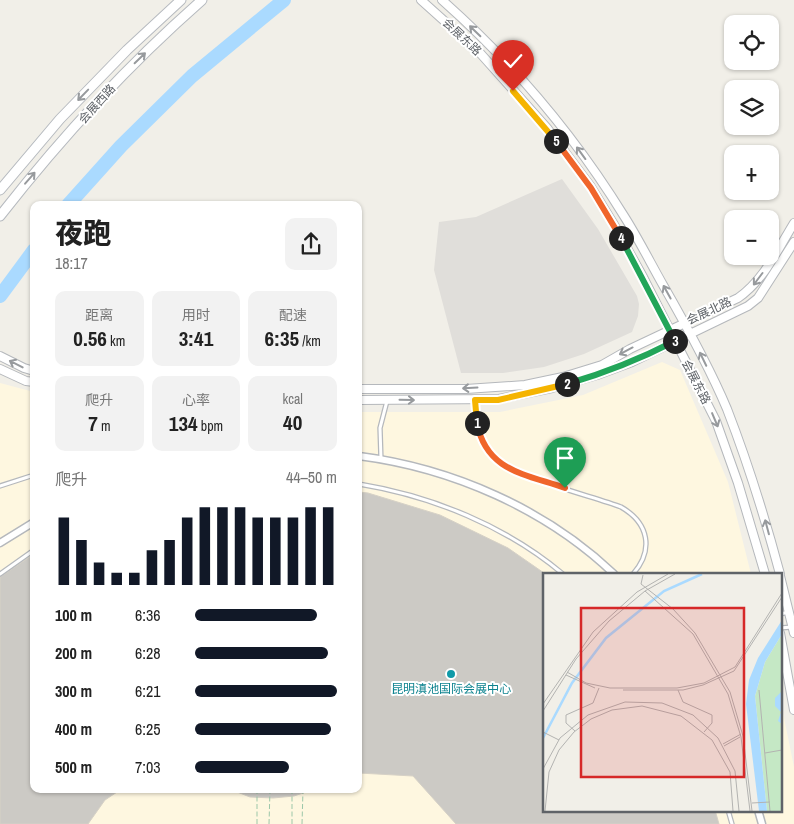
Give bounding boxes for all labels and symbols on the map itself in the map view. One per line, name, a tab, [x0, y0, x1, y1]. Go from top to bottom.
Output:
street label: 会展东路	[439, 15, 485, 59]
one-way arrow	[469, 25, 481, 37]
pin	[492, 40, 534, 91]
one-way arrow	[133, 52, 146, 64]
street label: 会展西路	[75, 81, 119, 127]
one-way arrow	[77, 89, 89, 101]
pin: 5	[544, 128, 568, 154]
one-way arrow	[576, 147, 587, 160]
one-way arrow	[24, 172, 35, 185]
pin: 4	[608, 226, 634, 250]
one-way arrow	[753, 272, 763, 286]
one-way arrow	[661, 285, 671, 299]
street label: 会展北路	[684, 294, 734, 328]
pin: 3	[662, 328, 688, 354]
one-way arrow	[619, 347, 634, 357]
one-way arrow	[698, 352, 707, 367]
street label: 会展东路	[678, 357, 714, 407]
one-way arrow	[9, 359, 24, 369]
pin: 2	[554, 372, 580, 396]
one-way arrow	[462, 384, 478, 393]
one-way arrow	[399, 396, 415, 405]
pin: 1	[464, 410, 490, 436]
one-way arrow	[711, 412, 720, 427]
pin	[544, 437, 586, 488]
one-way arrow	[762, 519, 772, 535]
inset map	[543, 573, 782, 812]
marker: 昆明滇池国际会展中心	[445, 668, 457, 680]
place label: 昆明滇池国际会展中心	[391, 681, 511, 697]

